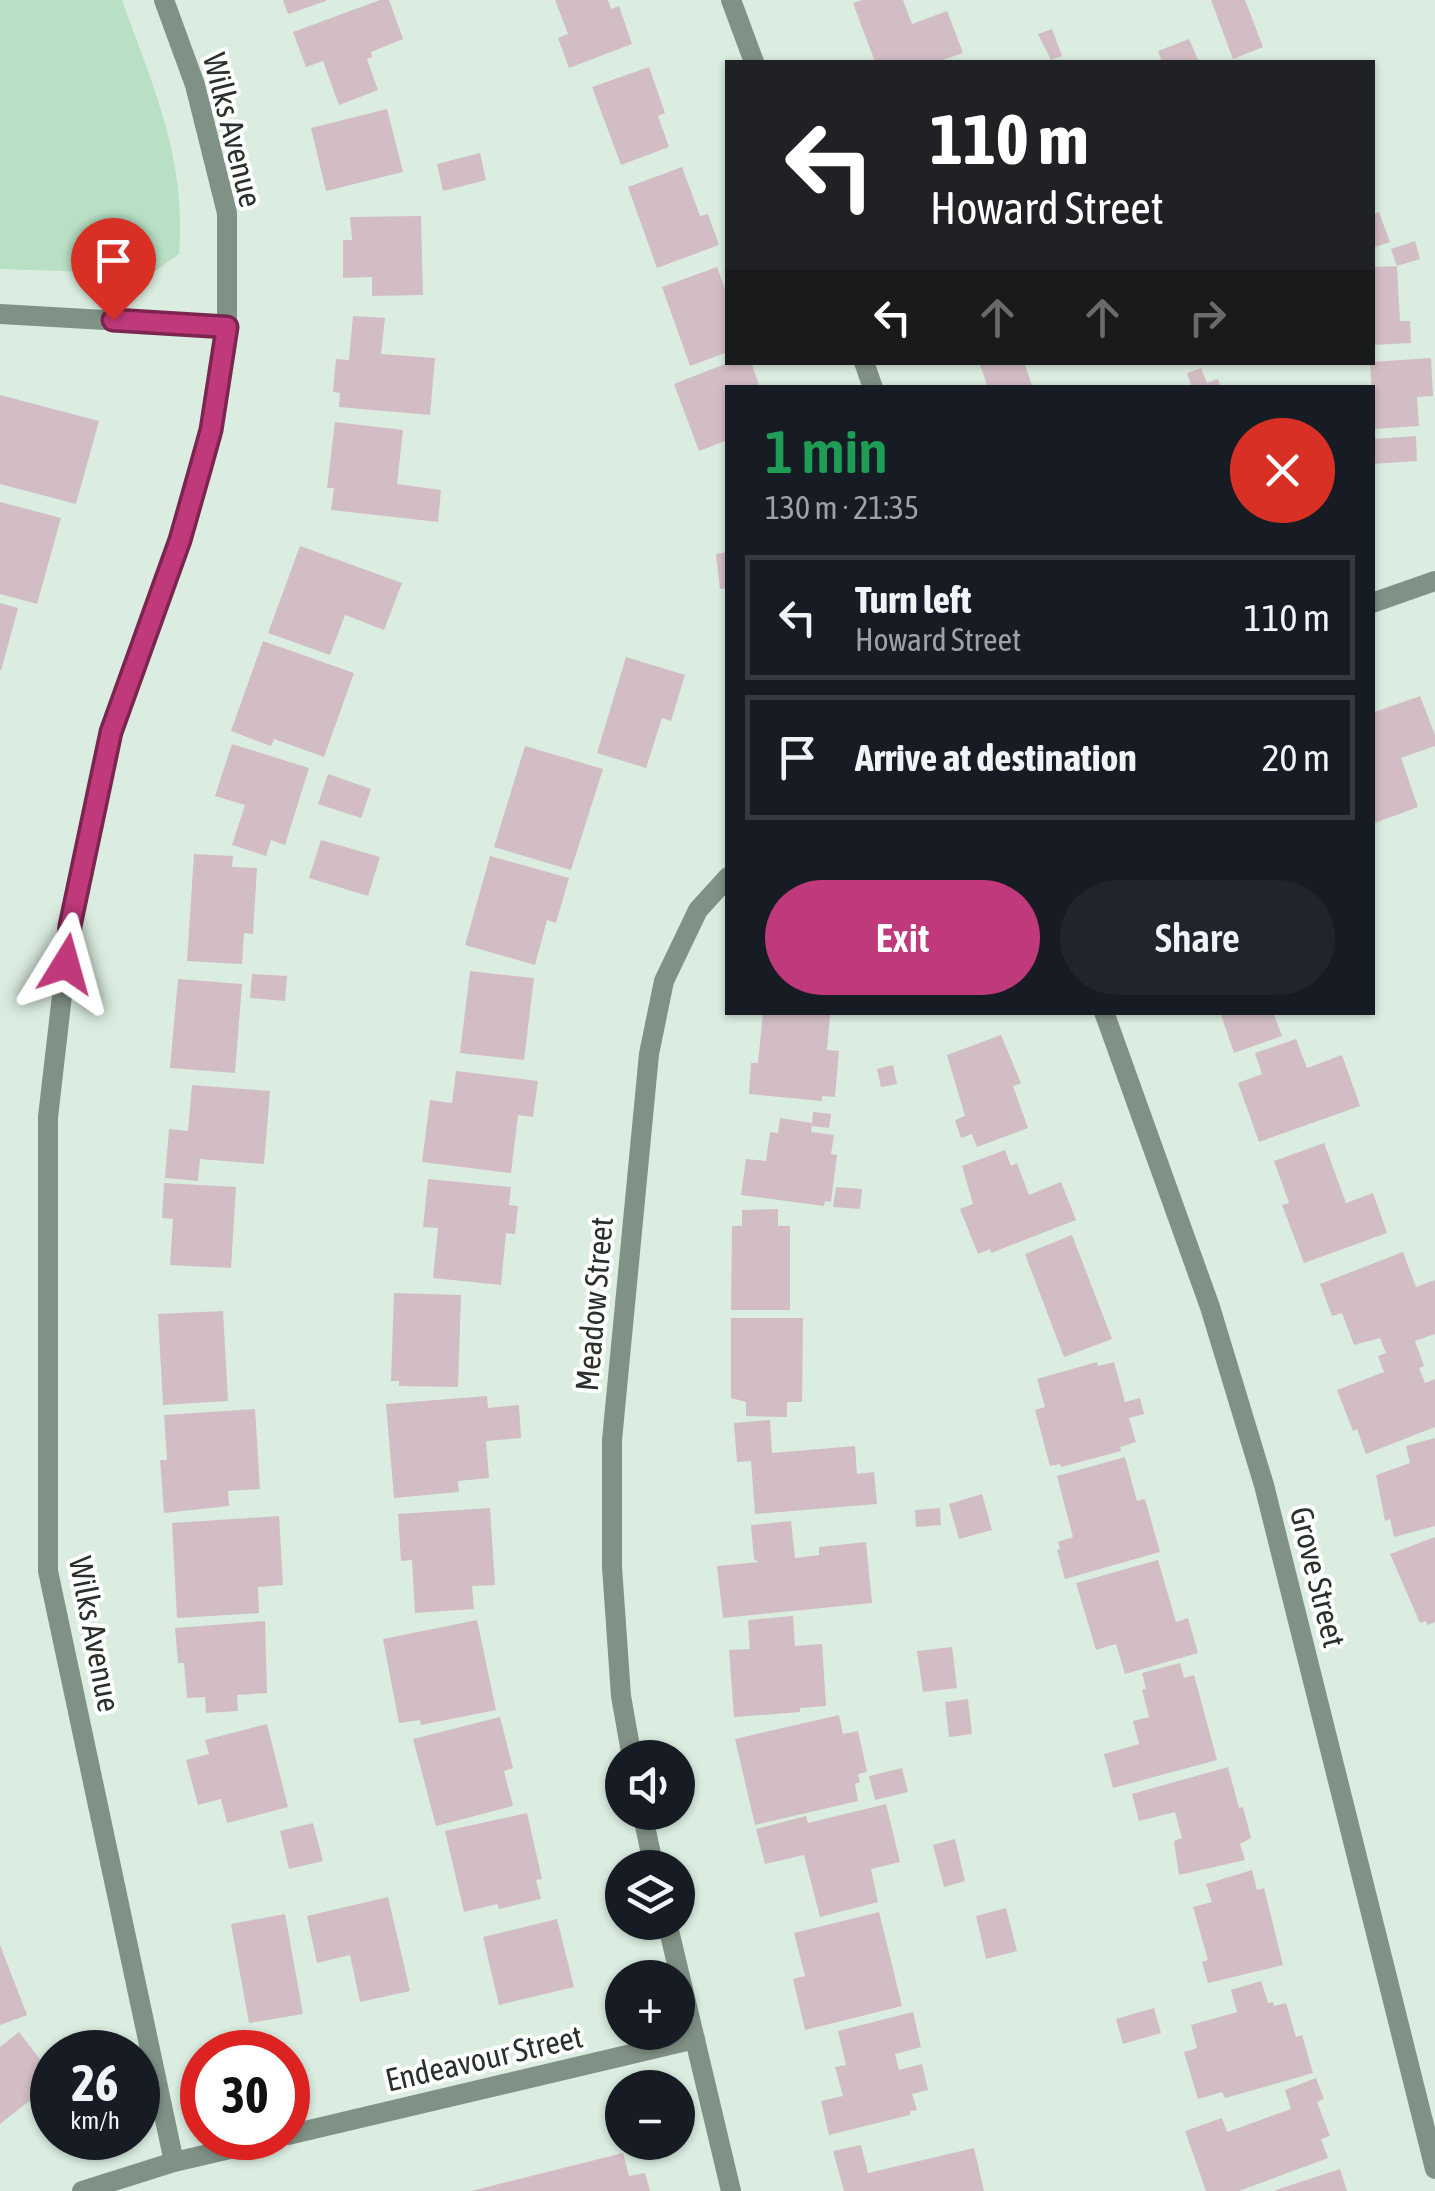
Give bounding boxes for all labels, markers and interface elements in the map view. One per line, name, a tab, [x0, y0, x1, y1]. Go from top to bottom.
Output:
street label: Wilks Avenue	[196, 49, 270, 211]
text: 110 m	[930, 99, 1089, 179]
icon: left	[765, 100, 895, 230]
text: Howard Street	[930, 182, 1164, 234]
pin	[71, 218, 156, 321]
icon: arrive	[86, 233, 141, 288]
icon: left	[865, 290, 920, 345]
icon: ahead	[970, 290, 1025, 345]
icon: ahead	[1075, 290, 1130, 345]
icon: right	[1180, 290, 1235, 345]
text: 1 min	[765, 417, 888, 486]
button: close	[1230, 418, 1335, 523]
text: 130 m · 21:35	[765, 489, 919, 526]
text: Turn left	[855, 578, 971, 621]
icon: left	[770, 590, 825, 645]
text: 110 m	[1244, 596, 1330, 639]
text: Howard Street	[855, 621, 1021, 658]
icon: arrive	[770, 730, 825, 785]
text: Arrive at destination	[855, 736, 1137, 779]
text: 20 m	[1262, 736, 1330, 779]
button: Exit	[765, 880, 1040, 995]
button: Share	[1060, 880, 1335, 995]
position arrow	[14, 912, 118, 1016]
street label: Meadow Street	[568, 1216, 620, 1392]
street label: Grove Street	[1283, 1503, 1353, 1651]
street label: Wilks Avenue	[62, 1553, 128, 1715]
map controls	[605, 1740, 695, 2160]
button: sound	[605, 1740, 695, 1830]
button: layers	[605, 1850, 695, 1940]
button: +	[605, 1960, 695, 2050]
street label: Endeavour Street	[382, 2017, 586, 2099]
speed limit sign: 30	[180, 2030, 310, 2160]
text: 26	[71, 2054, 118, 2112]
button: −	[605, 2070, 695, 2160]
text: km/h	[70, 2106, 120, 2134]

